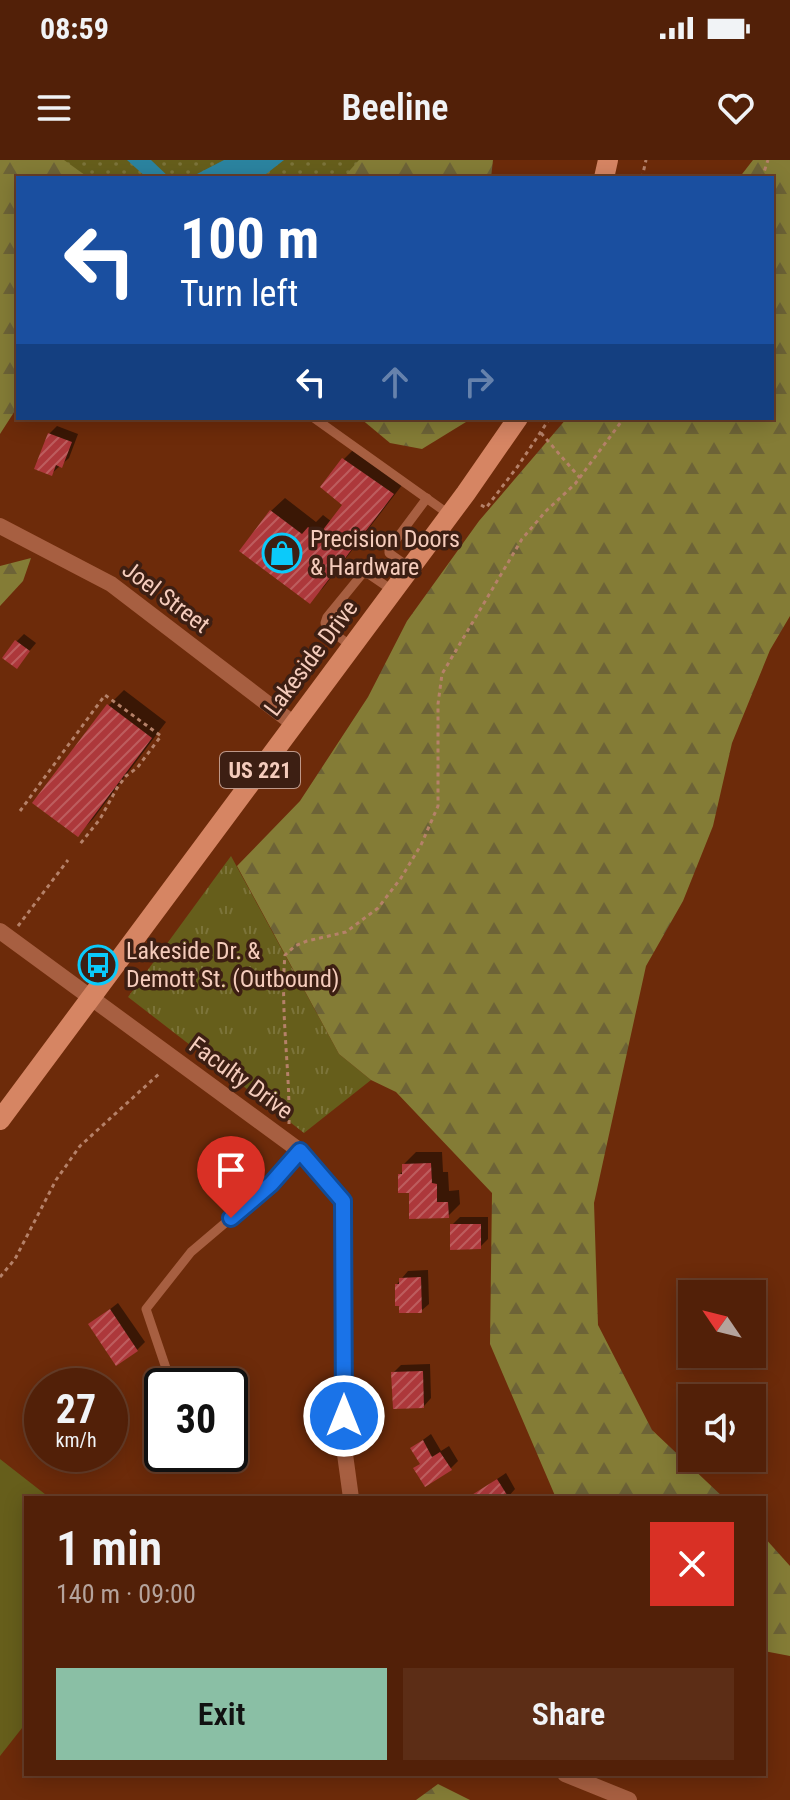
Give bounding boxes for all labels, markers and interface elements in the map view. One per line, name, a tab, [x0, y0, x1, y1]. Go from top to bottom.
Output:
text: 08:59	[40, 11, 109, 46]
icon: menu	[32, 86, 76, 130]
icon: heart	[714, 86, 758, 130]
text: Beeline	[342, 87, 448, 129]
text: 100 m	[180, 206, 319, 272]
icon: left	[48, 208, 152, 312]
text: Turn left	[180, 273, 298, 315]
icon: left	[289, 360, 333, 404]
icon: ahead	[373, 360, 417, 404]
icon: right	[457, 360, 501, 404]
place label: Precision Doors & Hardware	[310, 525, 460, 581]
shop icon: Precision Doors & Hardware	[261, 532, 303, 574]
street label: Joel Street	[117, 555, 215, 639]
street label: Lakeside Drive	[258, 595, 364, 721]
road number: US 221	[220, 752, 300, 788]
place label: Lakeside Dr. & Demott St. (Outbound)	[126, 937, 340, 993]
bus stop icon: Lakeside Dr. & Demott St. (Outbound)	[77, 944, 119, 986]
street label: Faculty Drive	[184, 1031, 298, 1125]
pin	[197, 1136, 265, 1218]
icon: arrive	[209, 1148, 253, 1192]
north arrow	[678, 1280, 766, 1368]
map controls	[678, 1280, 766, 1472]
speed limit sign: 30	[144, 1368, 248, 1472]
position arrow	[302, 1374, 386, 1458]
button: sound	[678, 1384, 766, 1472]
text: 27	[56, 1386, 96, 1433]
text: km/h	[55, 1428, 97, 1452]
text: 1 min	[56, 1520, 162, 1577]
button: close	[650, 1522, 734, 1606]
text: 140 m · 09:00	[56, 1579, 196, 1609]
button: Exit	[56, 1668, 387, 1760]
button: Share	[403, 1668, 734, 1760]

